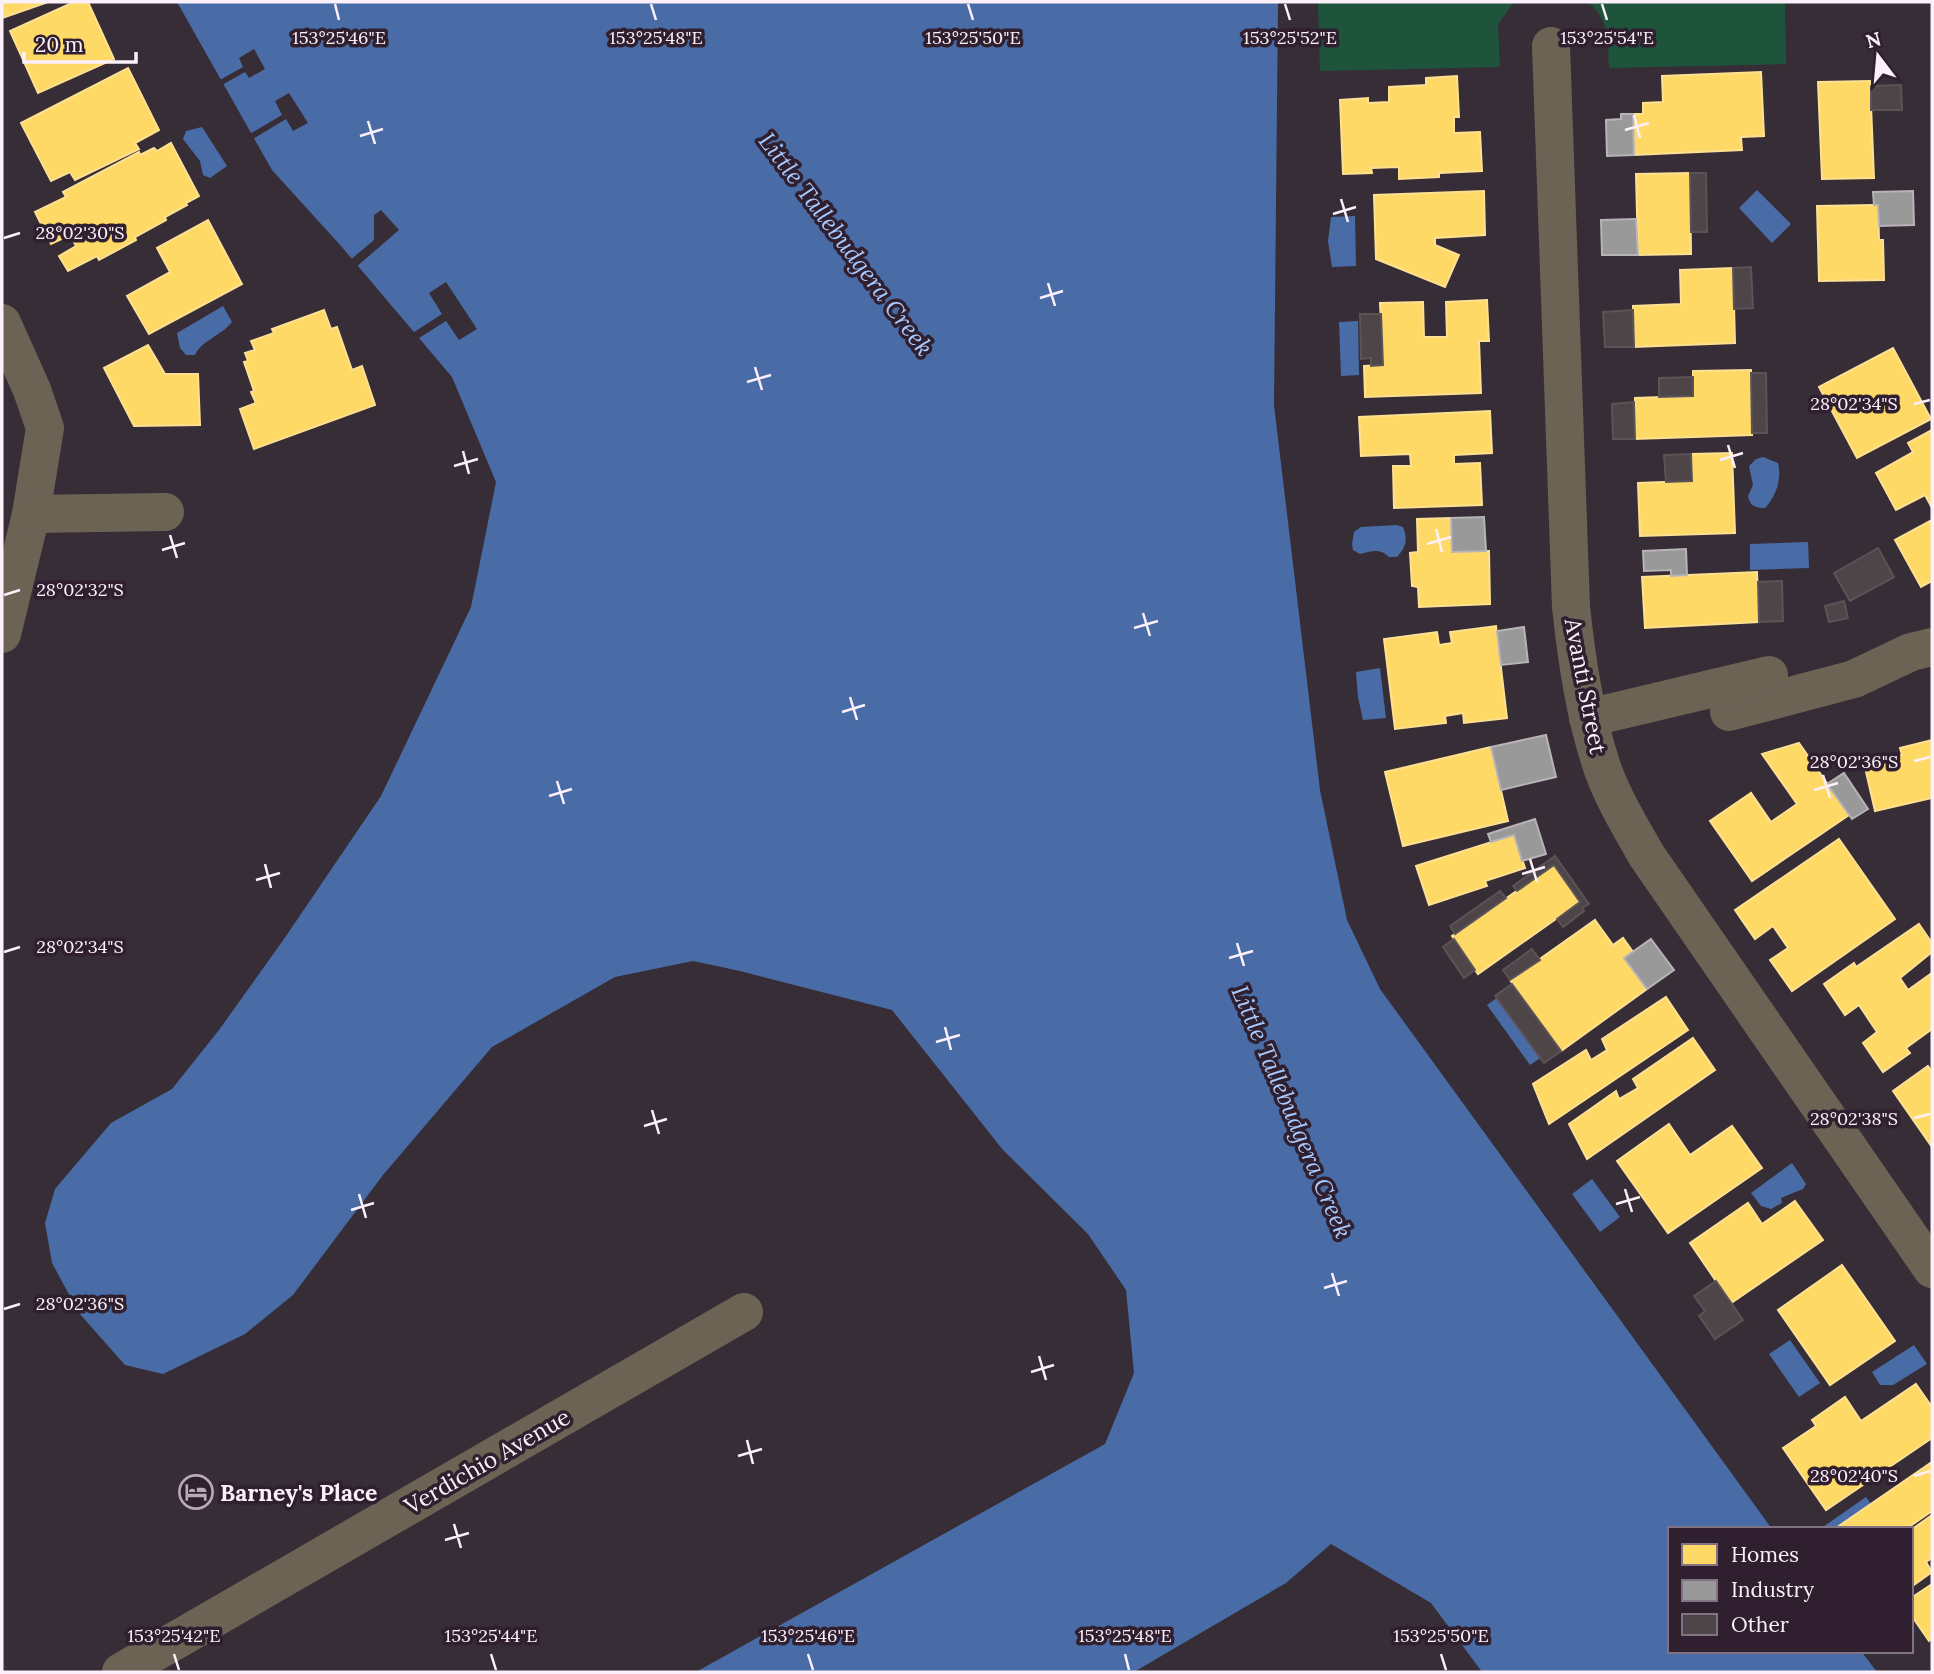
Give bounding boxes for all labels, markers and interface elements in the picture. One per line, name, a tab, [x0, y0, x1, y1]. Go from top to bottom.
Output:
scale bar	[24, 21, 136, 65]
north arrow	[1843, 21, 1913, 91]
text: 153°25'46"E	[292, 26, 386, 49]
text: 153°25'48"E	[609, 26, 703, 49]
text: 153°25'50"E	[925, 26, 1021, 49]
text: 153°25'52"E	[1243, 26, 1337, 49]
text: 153°25'54"E	[1560, 26, 1654, 49]
text: N	[1863, 26, 1884, 53]
text: 20 m	[35, 31, 84, 58]
water label: Little Tallebudgera Creek	[752, 126, 940, 362]
text: 28°02'30"S	[35, 221, 125, 244]
text: 28°02'34"S	[1810, 392, 1898, 415]
text: 28°02'32"S	[36, 578, 124, 601]
street label: Avanti Street	[1558, 615, 1613, 756]
text: 28°02'36"S	[1810, 750, 1898, 773]
text: 28°02'34"S	[36, 935, 124, 958]
water label: Little Tallebudgera Creek	[1225, 981, 1359, 1243]
text: 28°02'38"S	[1810, 1107, 1898, 1130]
text: 28°02'36"S	[36, 1292, 124, 1315]
street label: Verdichio Avenue	[398, 1402, 575, 1521]
text: 28°02'40"S	[1810, 1464, 1898, 1487]
hotel icon: Barney's Place	[177, 1473, 215, 1511]
place label: Barney's Place	[220, 1478, 377, 1507]
legend	[1668, 1527, 1913, 1653]
text: Homes	[1731, 1541, 1799, 1568]
text: Industry	[1731, 1576, 1814, 1603]
text: Other	[1731, 1611, 1789, 1638]
text: 153°25'42"E	[128, 1624, 220, 1647]
text: 153°25'44"E	[445, 1624, 537, 1647]
text: 153°25'46"E	[761, 1624, 855, 1647]
text: 153°25'48"E	[1078, 1624, 1172, 1647]
text: 153°25'50"E	[1393, 1624, 1489, 1647]

